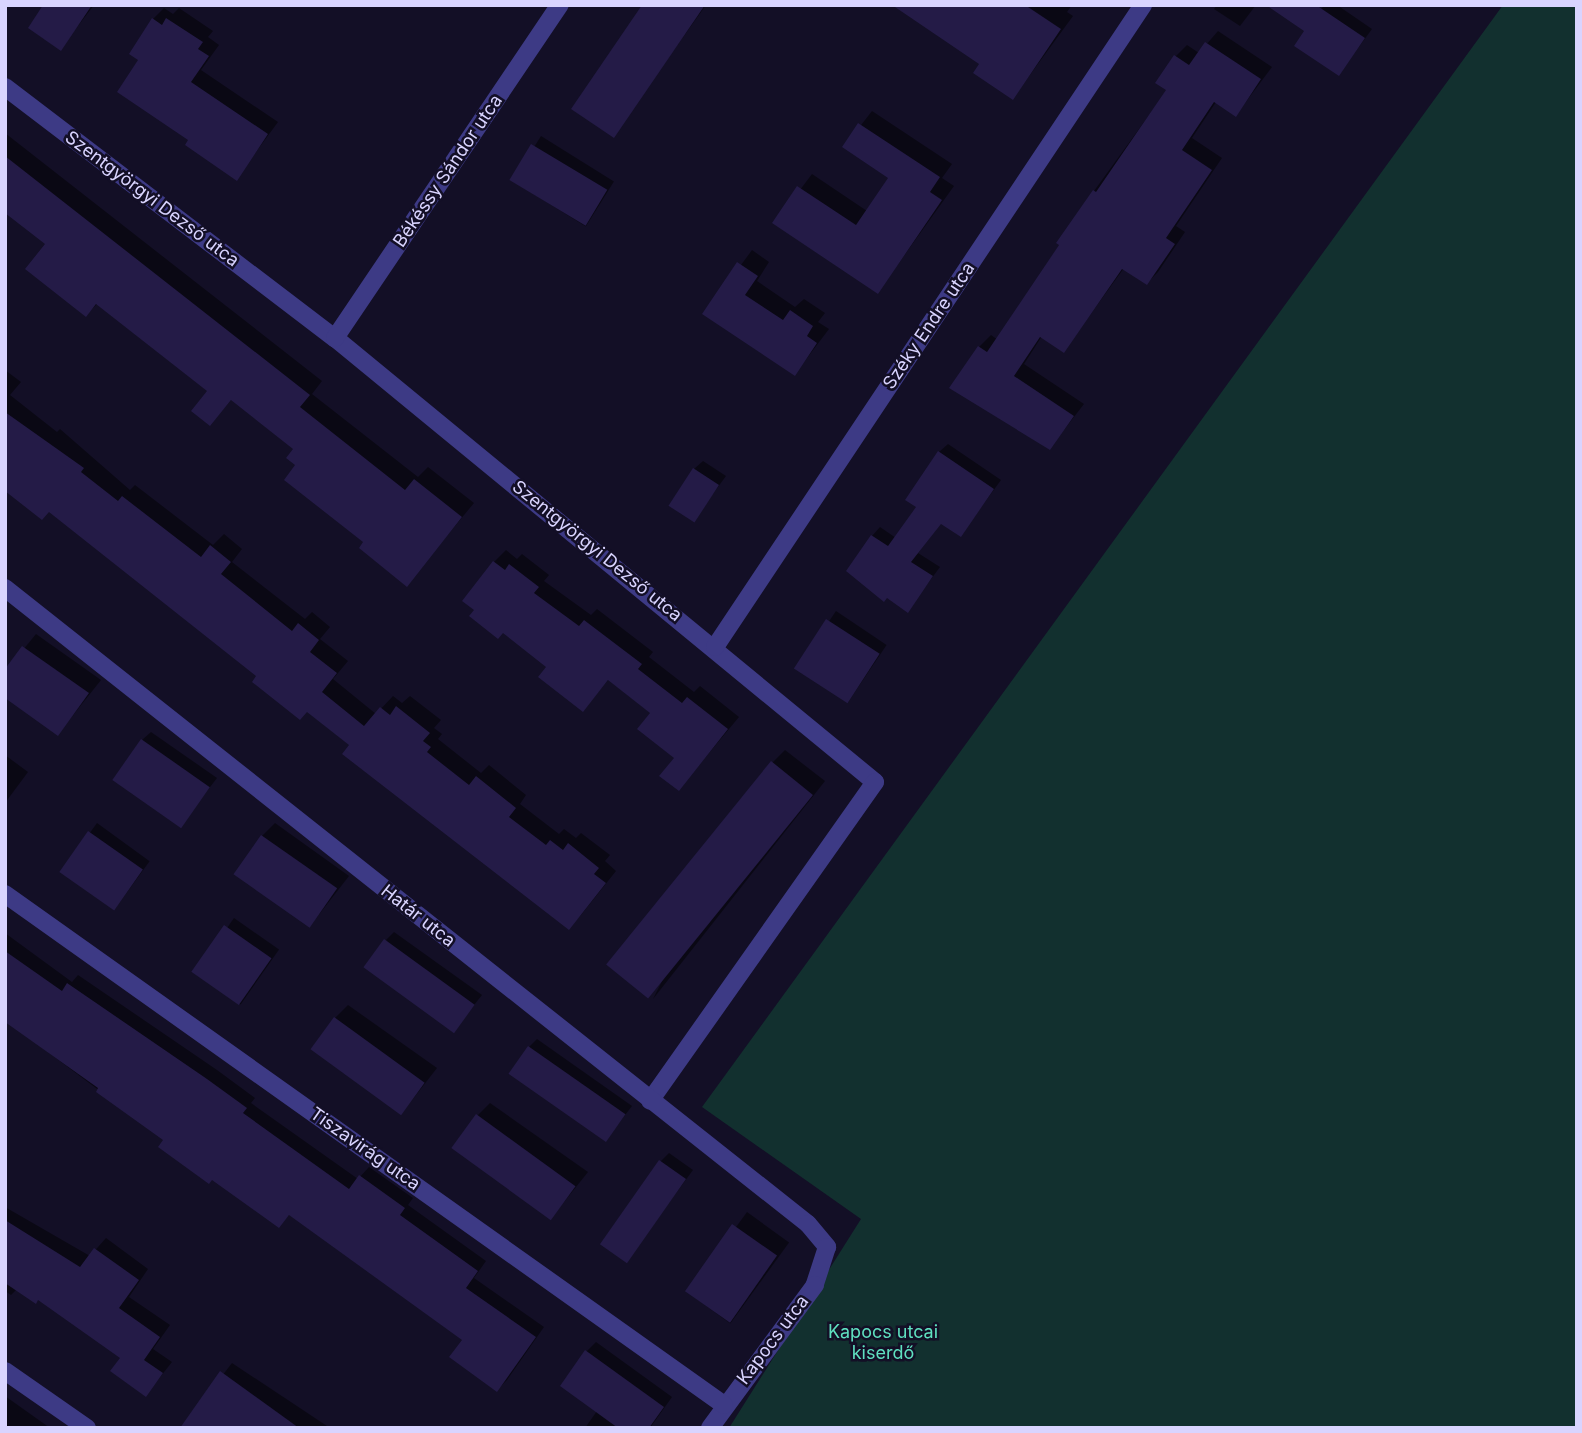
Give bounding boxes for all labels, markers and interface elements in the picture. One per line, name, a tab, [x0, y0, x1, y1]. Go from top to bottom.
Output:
street label: Békéssy Sándor utca	[389, 91, 507, 251]
street label: Szentgyörgyi Dezső utca	[61, 127, 243, 271]
street label: Széky Endre utca	[879, 259, 979, 393]
street label: Szentgyörgyi Dezső utca	[508, 476, 686, 626]
street label: Határ utca	[377, 880, 459, 952]
street label: Tiszavirág utca	[306, 1103, 424, 1195]
street label: Kapocs utca	[733, 1291, 813, 1389]
park label: Kapocs utcai kiserdő	[828, 1322, 938, 1364]

